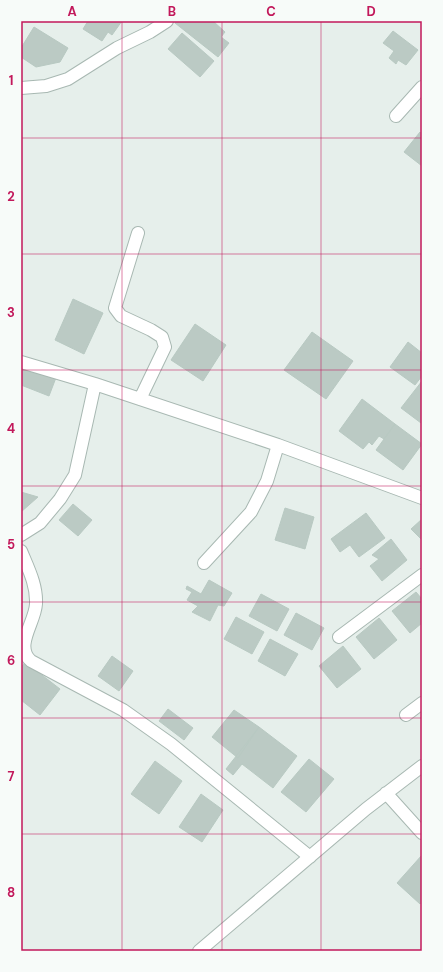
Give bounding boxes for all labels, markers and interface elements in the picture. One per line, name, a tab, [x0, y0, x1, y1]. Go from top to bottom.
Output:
text: A	[67, 3, 77, 20]
text: B	[168, 3, 176, 20]
text: C	[266, 3, 276, 20]
text: D	[366, 3, 376, 20]
text: 1	[9, 72, 13, 89]
text: 2	[7, 188, 15, 205]
text: 3	[7, 304, 15, 321]
text: 4	[7, 420, 15, 437]
text: 5	[7, 536, 15, 553]
text: 6	[7, 652, 15, 669]
text: 7	[8, 768, 15, 785]
text: 8	[7, 884, 15, 901]

